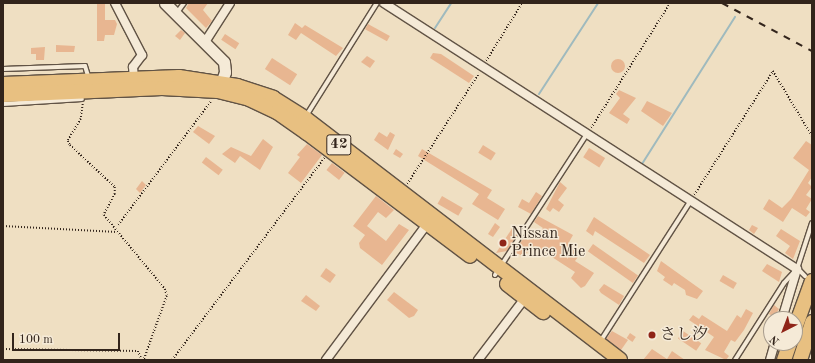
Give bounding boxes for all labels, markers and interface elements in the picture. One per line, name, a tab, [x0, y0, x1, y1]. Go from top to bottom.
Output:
road number: 42	[326, 132, 352, 158]
place label: Nissan Prince Mie	[511, 224, 585, 262]
marker: Nissan Prince Mie	[498, 238, 508, 248]
north arrow	[763, 311, 803, 351]
scale bar	[14, 325, 122, 351]
place label: さし汐	[660, 325, 708, 345]
marker: さし汐	[647, 330, 657, 340]
text: N	[769, 333, 782, 346]
text: 100 m	[19, 334, 53, 346]

